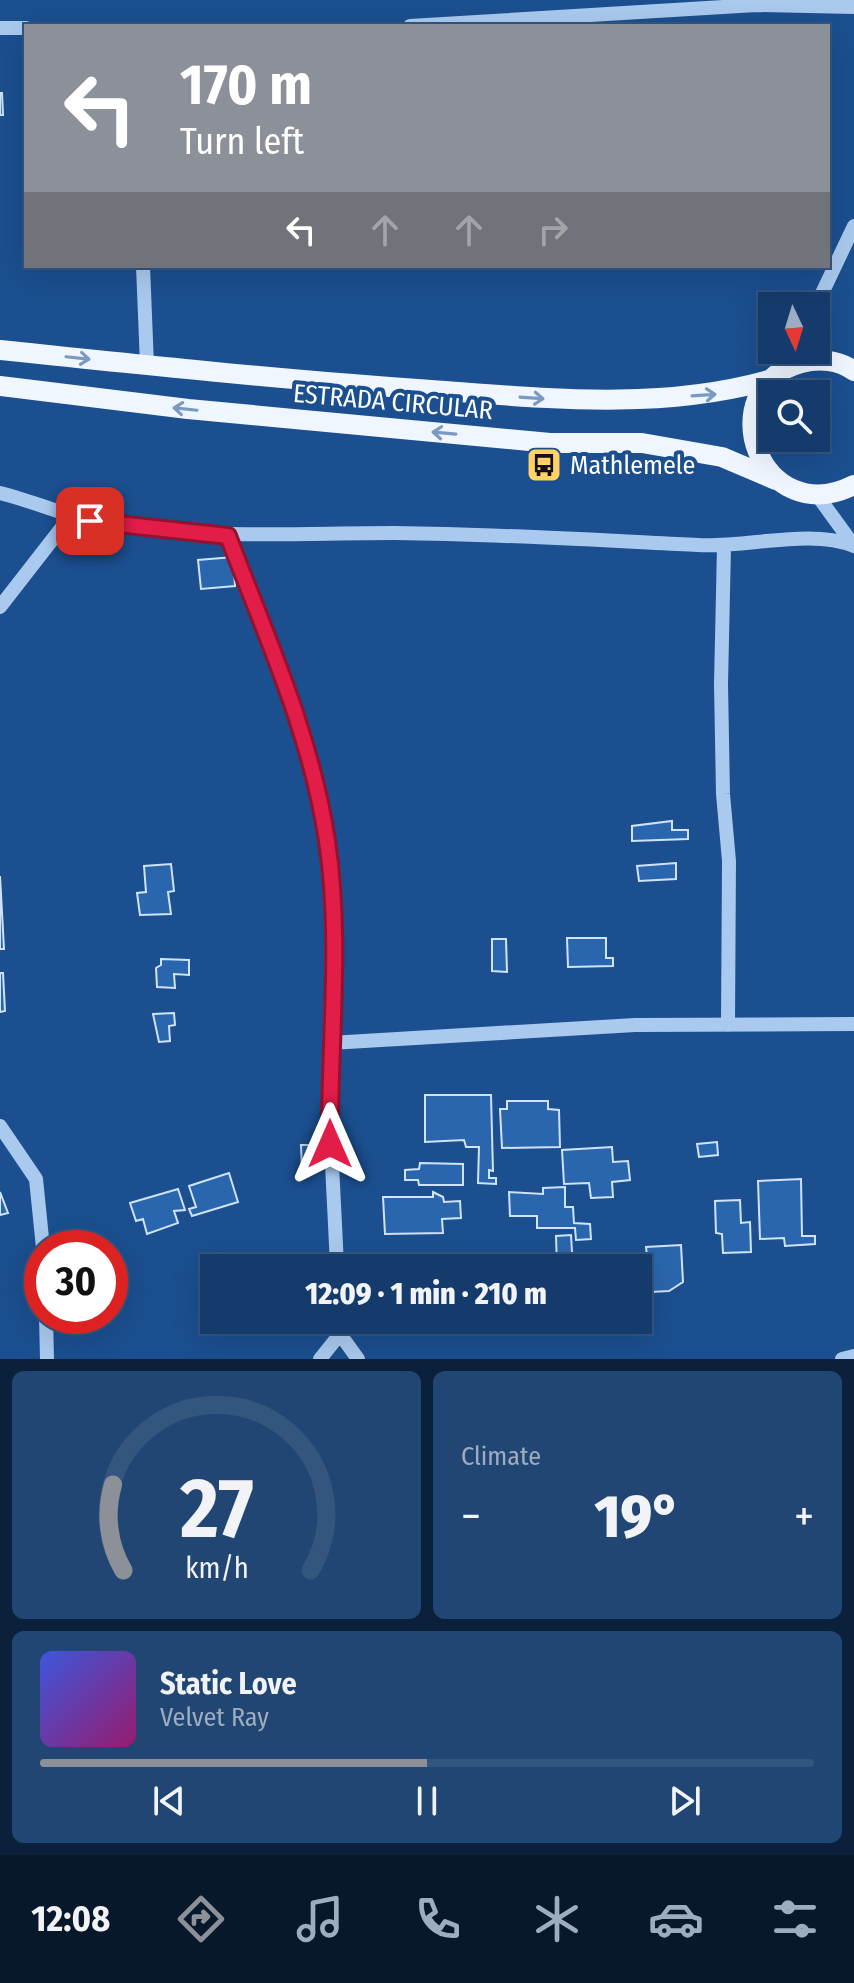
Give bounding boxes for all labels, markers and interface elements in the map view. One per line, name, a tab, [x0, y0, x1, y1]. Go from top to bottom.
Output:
text: 170 m	[180, 52, 312, 119]
icon: left	[48, 56, 152, 160]
text: Turn left	[180, 120, 304, 164]
icon: left	[279, 208, 323, 252]
icon: ahead	[363, 208, 407, 252]
icon: ahead	[447, 208, 491, 252]
icon: right	[531, 208, 575, 252]
north arrow	[758, 292, 830, 364]
map controls	[758, 292, 830, 452]
one-way arrow	[64, 350, 90, 365]
street label: ESTRADA CIRCULAR	[292, 378, 494, 426]
button: search	[758, 380, 830, 452]
one-way arrow	[690, 387, 717, 402]
one-way arrow	[518, 391, 545, 406]
one-way arrow	[172, 401, 199, 416]
one-way arrow	[431, 426, 458, 441]
bus stop icon: Mathlemele	[525, 446, 563, 484]
place label: Mathlemele	[570, 450, 695, 481]
pin	[56, 487, 124, 555]
icon: arrive	[68, 499, 112, 543]
position arrow	[288, 1102, 372, 1186]
speed limit sign: 30	[24, 1230, 128, 1334]
text: 12:09 · 1 min · 210 m	[305, 1276, 547, 1312]
text: Climate	[461, 1441, 541, 1472]
text: 27	[179, 1459, 253, 1559]
text: 19°	[595, 1481, 680, 1553]
text: −	[461, 1490, 481, 1543]
text: +	[794, 1490, 814, 1543]
text: km/h	[185, 1551, 248, 1586]
text: Static Love	[160, 1666, 297, 1702]
text: Velvet Ray	[160, 1702, 269, 1733]
icon: previous	[147, 1779, 191, 1823]
icon: pause	[405, 1779, 449, 1823]
icon: next	[663, 1779, 707, 1823]
icon: directions	[173, 1891, 229, 1947]
icon: music	[292, 1891, 348, 1947]
icon: phone	[410, 1891, 466, 1947]
icon: climate	[529, 1891, 585, 1947]
icon: car	[648, 1891, 704, 1947]
icon: filters	[767, 1891, 823, 1947]
text: 12:08	[31, 1897, 110, 1941]

